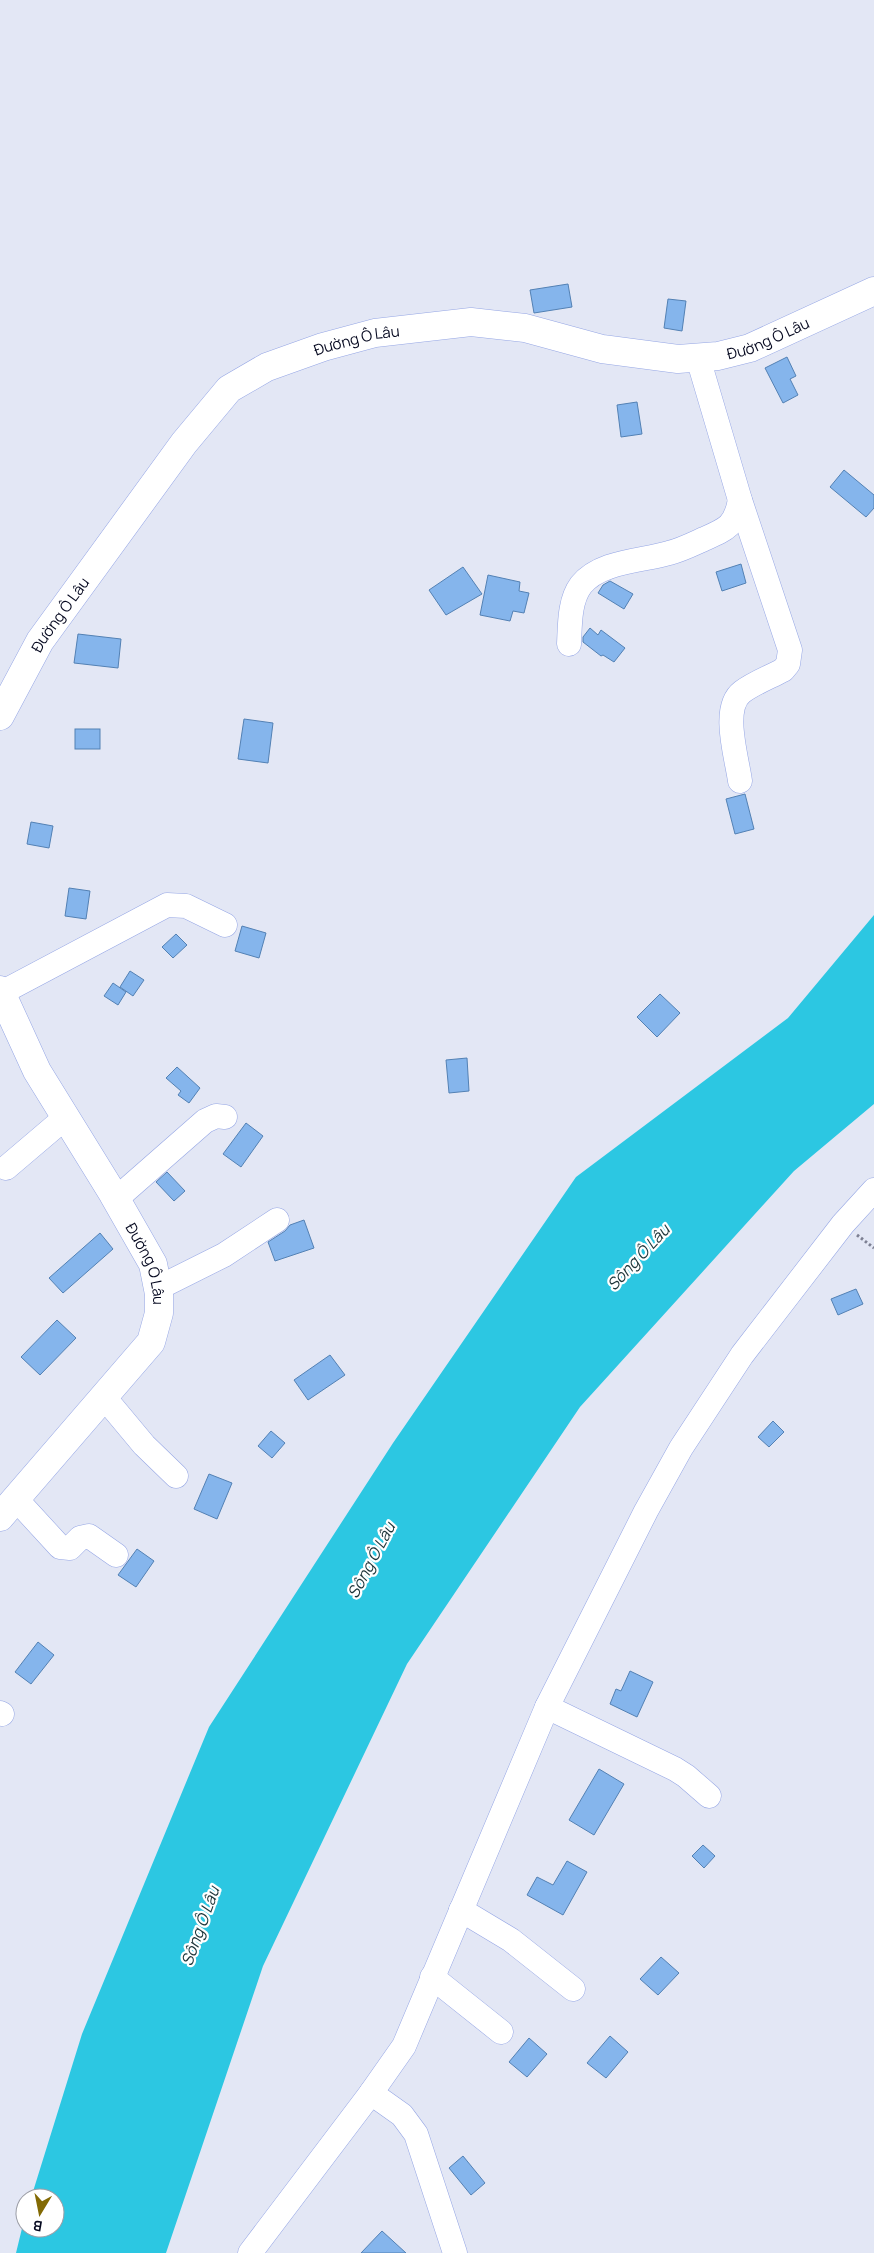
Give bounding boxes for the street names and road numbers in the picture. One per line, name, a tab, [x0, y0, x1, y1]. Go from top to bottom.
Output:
street label: Đường Ô Lâu	[724, 312, 812, 364]
street label: Đường Ô Lâu	[311, 320, 401, 360]
street label: Đường Ô Lâu	[26, 573, 94, 655]
street label: Đường Ô Lâu	[121, 1219, 170, 1305]

